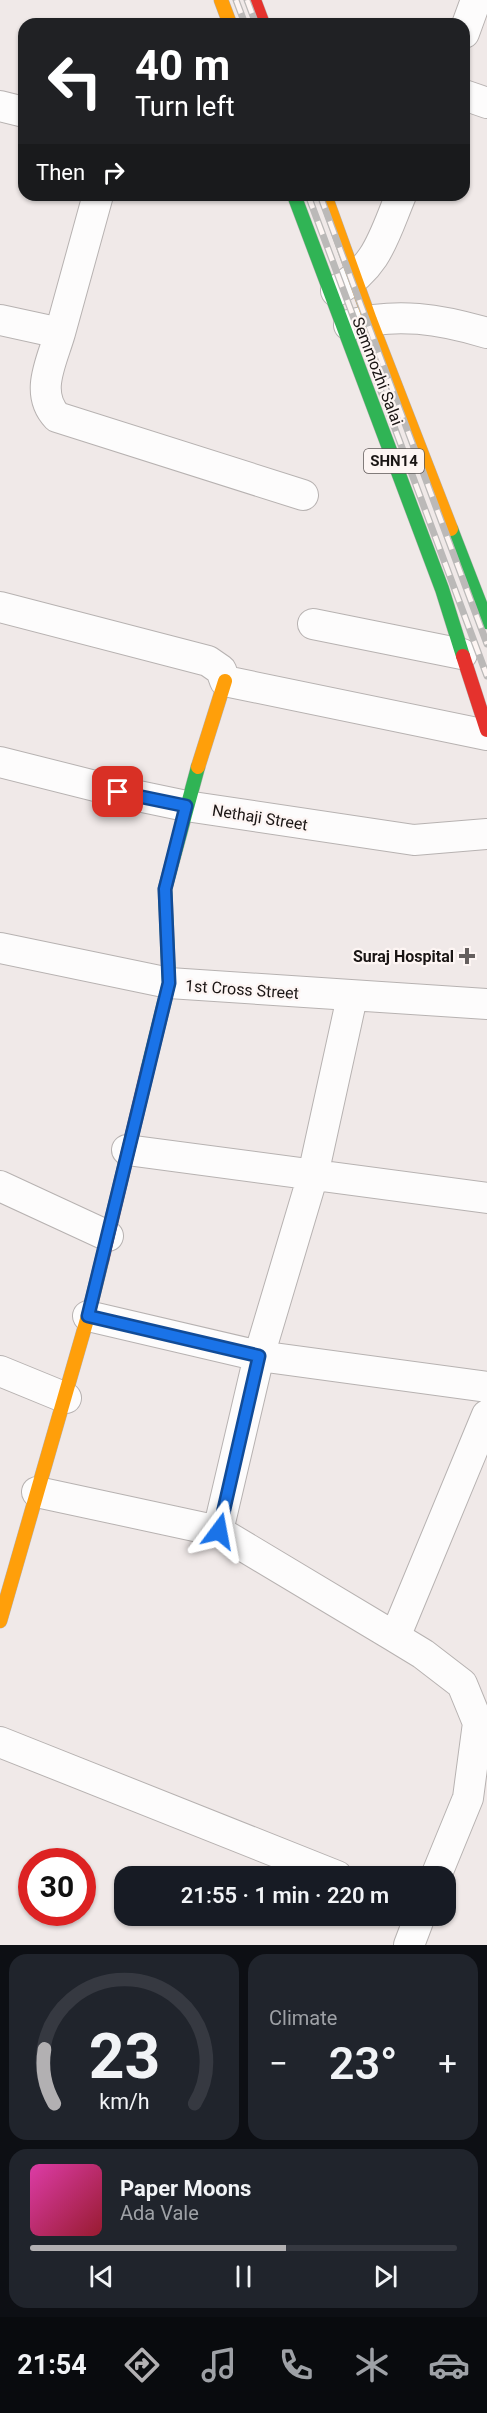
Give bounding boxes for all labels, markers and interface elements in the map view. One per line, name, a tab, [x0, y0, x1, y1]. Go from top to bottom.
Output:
text: 40 m	[135, 41, 230, 90]
icon: left	[36, 42, 114, 120]
text: Turn left	[135, 91, 235, 123]
icon: right	[97, 156, 130, 189]
text: Then	[36, 160, 85, 185]
street label: Semmozhi Salai	[348, 314, 407, 428]
road number: SHN14	[364, 449, 424, 473]
pin	[92, 766, 143, 817]
icon: arrive	[101, 775, 134, 808]
street label: Nethaji Street	[211, 801, 309, 834]
place label: Suraj Hospital	[353, 947, 454, 966]
marker: Suraj Hospital	[458, 947, 476, 965]
street label: 1st Cross Street	[184, 976, 299, 1003]
position arrow	[187, 1499, 251, 1563]
speed limit sign: 30	[18, 1848, 96, 1926]
text: 21:55 · 1 min · 220 m	[181, 1883, 389, 1908]
text: Climate	[269, 2006, 337, 2030]
text: 23	[88, 2020, 160, 2093]
text: 23°	[329, 2037, 397, 2090]
text: −	[269, 2044, 288, 2083]
text: +	[438, 2044, 457, 2083]
text: km/h	[99, 2089, 149, 2114]
text: Paper Moons	[120, 2176, 251, 2201]
text: Ada Vale	[120, 2201, 199, 2225]
icon: previous	[85, 2260, 118, 2293]
icon: pause	[227, 2260, 260, 2293]
icon: next	[369, 2260, 402, 2293]
icon: directions	[121, 2344, 163, 2386]
icon: music	[198, 2344, 240, 2386]
icon: phone	[275, 2344, 317, 2386]
icon: climate	[351, 2344, 393, 2386]
icon: car	[428, 2344, 470, 2386]
text: 21:54	[17, 2349, 87, 2381]

